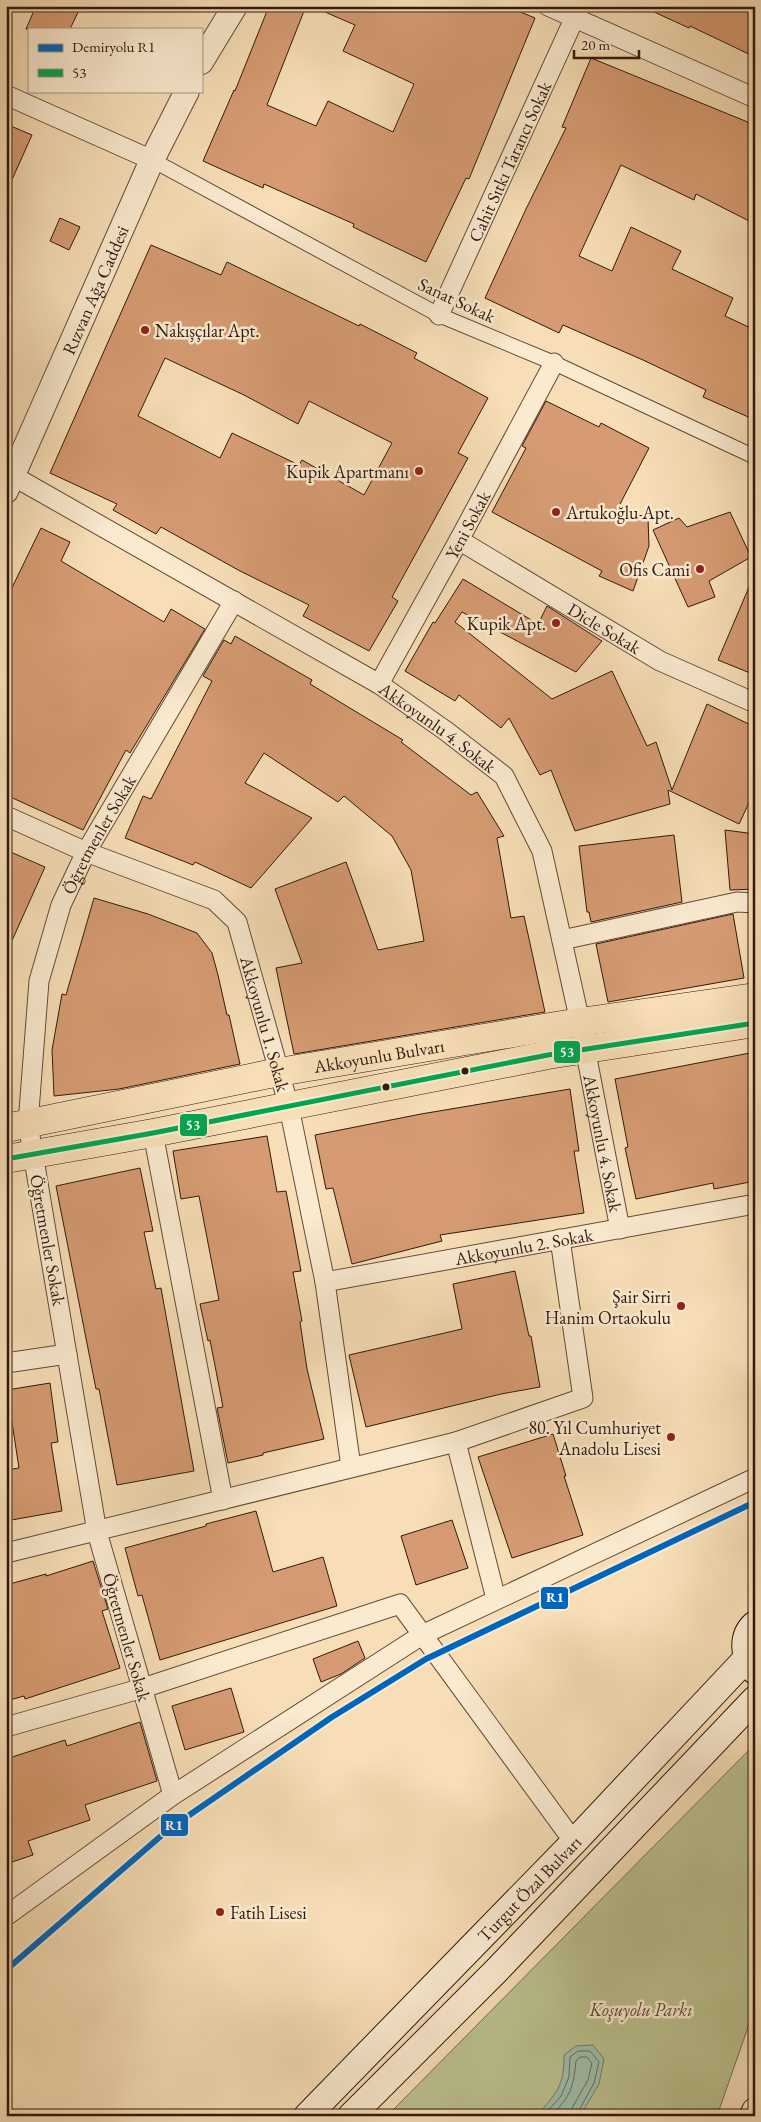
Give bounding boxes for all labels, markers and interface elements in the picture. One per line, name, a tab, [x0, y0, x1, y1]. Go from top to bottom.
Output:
legend	[28, 28, 202, 92]
scale bar	[574, 28, 638, 60]
text: 20 m	[581, 35, 610, 54]
text: Demiryolu R1	[72, 37, 155, 56]
text: 53	[72, 63, 86, 82]
street label: Cahit Sıtkı Tarancı Sokak	[463, 77, 556, 245]
street label: Rızvan Ağa Caddesi	[56, 221, 134, 358]
street label: Sanat Sokak	[415, 272, 500, 328]
place label: Nakışçılar Apt.	[155, 319, 259, 342]
marker: Nakışçılar Apt.	[139, 324, 151, 336]
place label: Kupik Apartmanı	[286, 460, 410, 483]
marker: Kupik Apartmanı	[413, 465, 425, 477]
street label: Yeni Sokak	[439, 486, 495, 563]
place label: Artukoğlu Apt.	[565, 501, 674, 524]
marker: Artukoğlu Apt.	[550, 506, 562, 518]
place label: Ofis Cami	[619, 558, 691, 581]
marker: Ofis Cami	[694, 563, 706, 575]
street label: Dicle Sokak	[564, 597, 646, 659]
place label: Kupik Apt.	[467, 612, 546, 635]
marker: Kupik Apt.	[550, 617, 562, 629]
street label: Akkoyunlu 4. Sokak	[374, 676, 502, 778]
street label: Öğretmenler Sokak	[56, 770, 141, 898]
street label: Akkoyunlu 1. Sokak	[235, 952, 296, 1095]
street label: Akkoyunlu Bulvarı	[311, 1033, 446, 1078]
line badge: 53	[553, 1040, 581, 1064]
text: 53	[560, 1043, 574, 1061]
unlabelled marker	[460, 1066, 470, 1076]
street label: Akkoyunlu 4. Sokak	[579, 1072, 628, 1215]
unlabelled marker	[381, 1082, 391, 1092]
line badge: 53	[179, 1113, 208, 1137]
text: 53	[186, 1116, 200, 1134]
street label: Öğretmenler Sokak	[25, 1173, 71, 1308]
street label: Akkoyunlu 2. Sokak	[452, 1222, 595, 1270]
place label: Şair Sirri Hanim Ortaokulu	[545, 1285, 672, 1329]
marker: Şair Sirri Hanim Ortaokulu	[675, 1300, 687, 1312]
place label: 80. Yıl Cumhuriyet Anadolu Lisesi	[528, 1416, 662, 1460]
marker: 80. Yıl Cumhuriyet Anadolu Lisesi	[665, 1431, 677, 1443]
street label: Öğretmenler Sokak	[98, 1570, 157, 1705]
line badge: R1	[540, 1586, 569, 1610]
text: R1	[546, 1588, 564, 1606]
line badge: R1	[160, 1813, 189, 1837]
text: R1	[165, 1816, 183, 1834]
street label: Turgut Özal Bulvarı	[472, 1830, 586, 1946]
place label: Fatih Lisesi	[230, 1901, 307, 1924]
marker: Fatih Lisesi	[214, 1906, 226, 1918]
park label: Koşuyolu Parkı	[589, 1998, 692, 2022]

